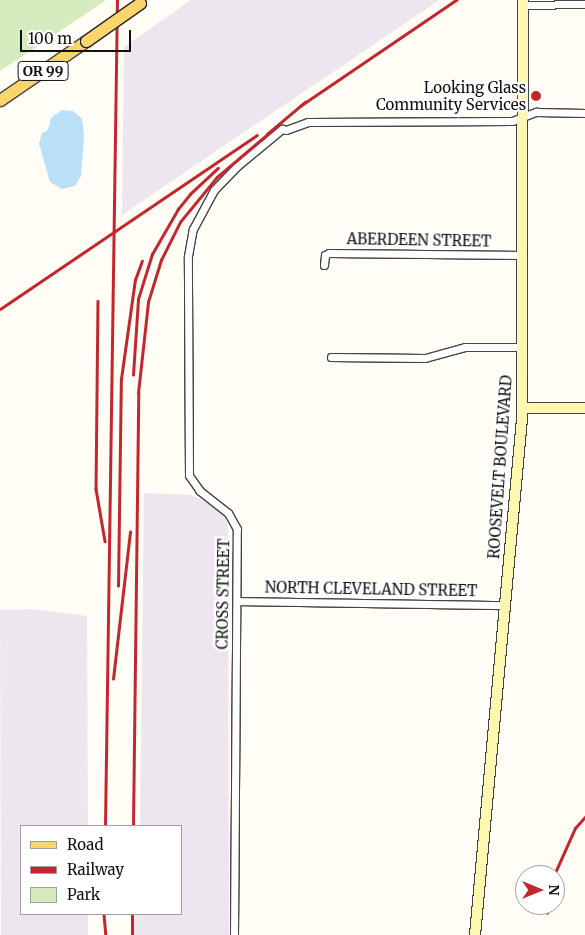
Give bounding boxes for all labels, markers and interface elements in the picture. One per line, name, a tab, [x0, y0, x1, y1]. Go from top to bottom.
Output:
scale bar	[22, 20, 134, 52]
text: 100 m	[28, 29, 72, 48]
road number: OR 99	[17, 59, 69, 82]
place label: Looking Glass Community Services	[376, 78, 526, 113]
marker: Looking Glass Community Services	[530, 90, 542, 102]
street label: ABERDEEN STREET	[346, 230, 492, 250]
street label: ROOSEVELT BOULEVARD	[485, 374, 515, 560]
street label: CROSS STREET	[213, 538, 233, 650]
street label: NORTH CLEVELAND STREET	[265, 578, 477, 600]
legend	[20, 825, 182, 915]
text: Road	[67, 835, 103, 854]
text: Railway	[67, 860, 124, 879]
north arrow	[515, 865, 565, 915]
text: N	[545, 884, 563, 896]
text: Park	[67, 885, 100, 904]

